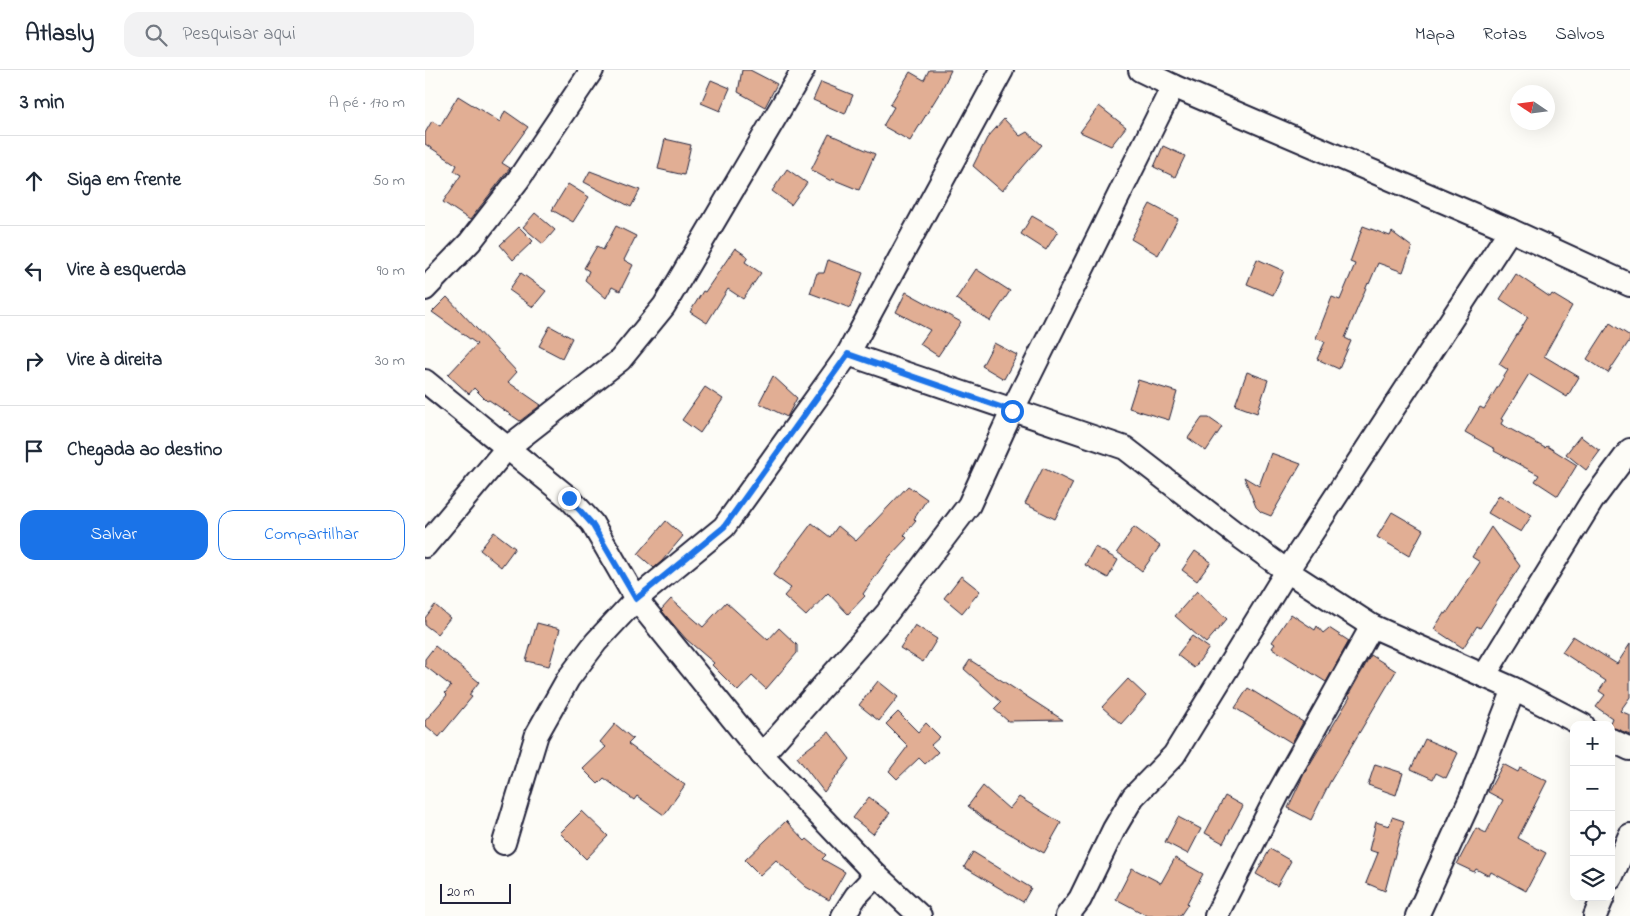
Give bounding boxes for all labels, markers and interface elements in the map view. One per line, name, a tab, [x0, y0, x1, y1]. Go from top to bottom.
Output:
search box	[124, 12, 474, 57]
text: Atlasly	[25, 17, 94, 52]
icon: search	[142, 21, 170, 49]
text: Pesquisar aqui	[182, 21, 296, 48]
text: Mapa	[1415, 22, 1455, 48]
text: Rotas	[1483, 22, 1527, 48]
text: Salvos	[1555, 22, 1605, 48]
north arrow	[1510, 85, 1555, 130]
text: 3 min	[20, 88, 64, 118]
text: A pé · 170 m	[329, 91, 405, 115]
icon: ahead	[20, 167, 48, 195]
text: Siga em frente	[67, 167, 181, 194]
text: 50 m	[373, 169, 405, 193]
icon: left	[20, 257, 48, 285]
text: Vire à esquerda	[67, 257, 186, 284]
text: 90 m	[377, 259, 405, 283]
icon: right	[20, 347, 48, 375]
text: Vire à direita	[67, 347, 162, 374]
text: 30 m	[375, 349, 405, 373]
route start	[1001, 400, 1024, 423]
icon: arrive	[20, 437, 48, 465]
text: Chegada ao destino	[67, 437, 222, 464]
route end	[558, 487, 581, 510]
button: Salvar	[20, 510, 208, 560]
button: Compartilhar	[218, 510, 405, 560]
map controls	[1570, 721, 1615, 901]
button: +	[1570, 721, 1615, 766]
button: −	[1570, 766, 1615, 811]
button: locate	[1570, 811, 1615, 856]
button: layers	[1570, 856, 1615, 901]
scale bar	[440, 881, 511, 904]
text: 20 m	[447, 882, 474, 903]

